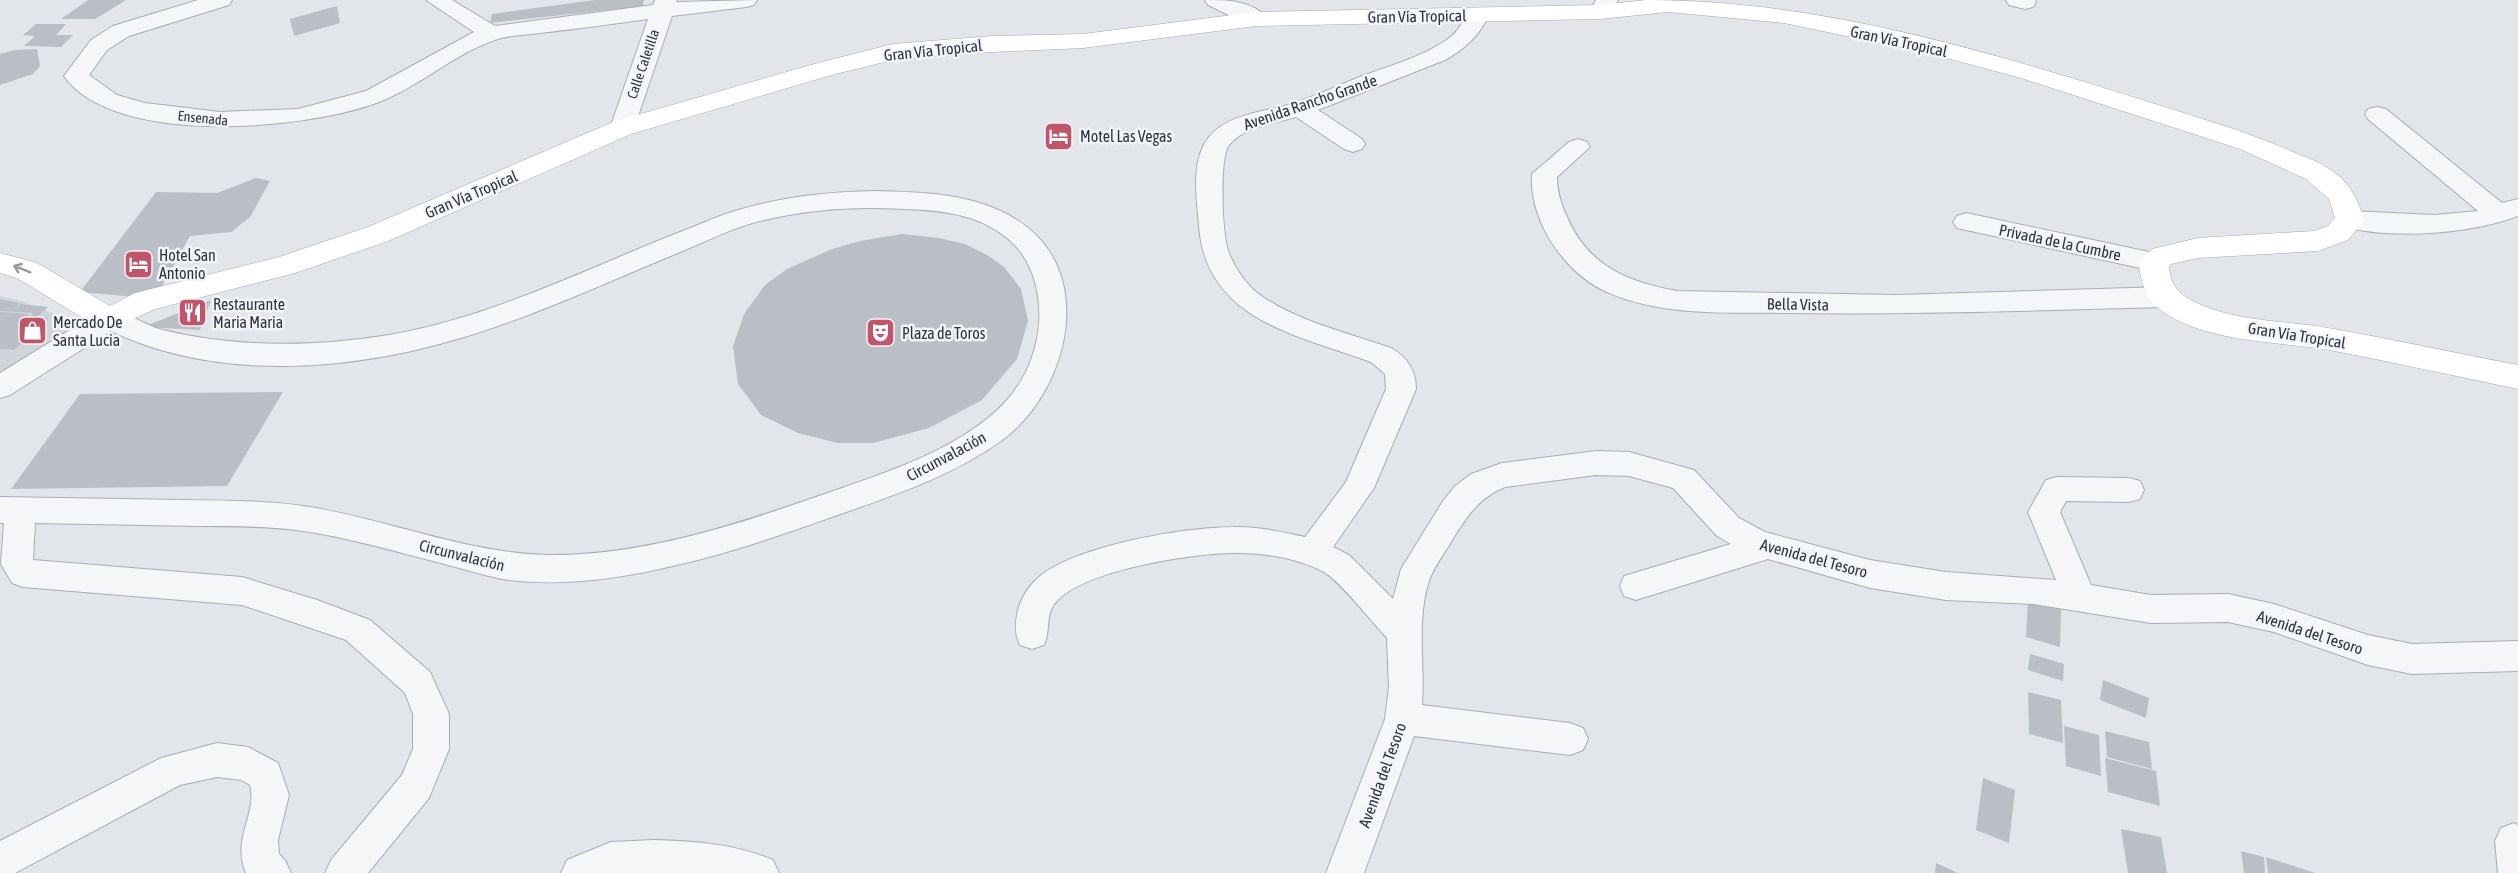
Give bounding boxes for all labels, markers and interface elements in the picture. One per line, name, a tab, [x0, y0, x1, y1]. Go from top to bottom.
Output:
street label: Gran Vía Tropical	[1368, 6, 1467, 27]
street label: Gran Vía Tropical	[1849, 22, 1950, 61]
street label: Calle Caletilla	[624, 27, 662, 101]
street label: Gran Vía Tropical	[883, 36, 984, 65]
street label: Avenida Rancho Grande	[1241, 71, 1379, 133]
street label: Ensenada	[177, 107, 229, 129]
hotel icon: Motel Las Vegas	[1043, 120, 1075, 152]
place label: Motel Las Vegas	[1080, 127, 1172, 146]
street label: Gran Vía Tropical	[422, 166, 521, 222]
street label: Privada de la Cumbre	[1997, 220, 2123, 264]
place label: Hotel San Antonio	[159, 246, 216, 282]
hotel icon: Hotel San Antonio	[122, 248, 154, 280]
one-way arrow	[13, 263, 32, 274]
street label: Bella Vista	[1767, 294, 1829, 314]
place label: Restaurante Maria Maria	[213, 295, 285, 331]
restaurant icon: Restaurante Maria Maria	[176, 297, 208, 329]
place label: Mercado De Santa Lucia	[53, 313, 123, 349]
shop icon: Mercado De Santa Lucia	[16, 315, 48, 347]
theatre icon: Plaza de Toros	[865, 317, 897, 349]
street label: Gran Vía Tropical	[2247, 318, 2348, 353]
place label: Plaza de Toros	[902, 324, 986, 342]
street label: Circunvalación	[903, 428, 989, 484]
street label: Avenida del Tesoro	[1758, 535, 1870, 581]
street label: Circunvalación	[417, 536, 507, 574]
street label: Avenida del Tesoro	[2255, 606, 2365, 658]
street label: Avenida del Tesoro	[1355, 720, 1409, 830]

